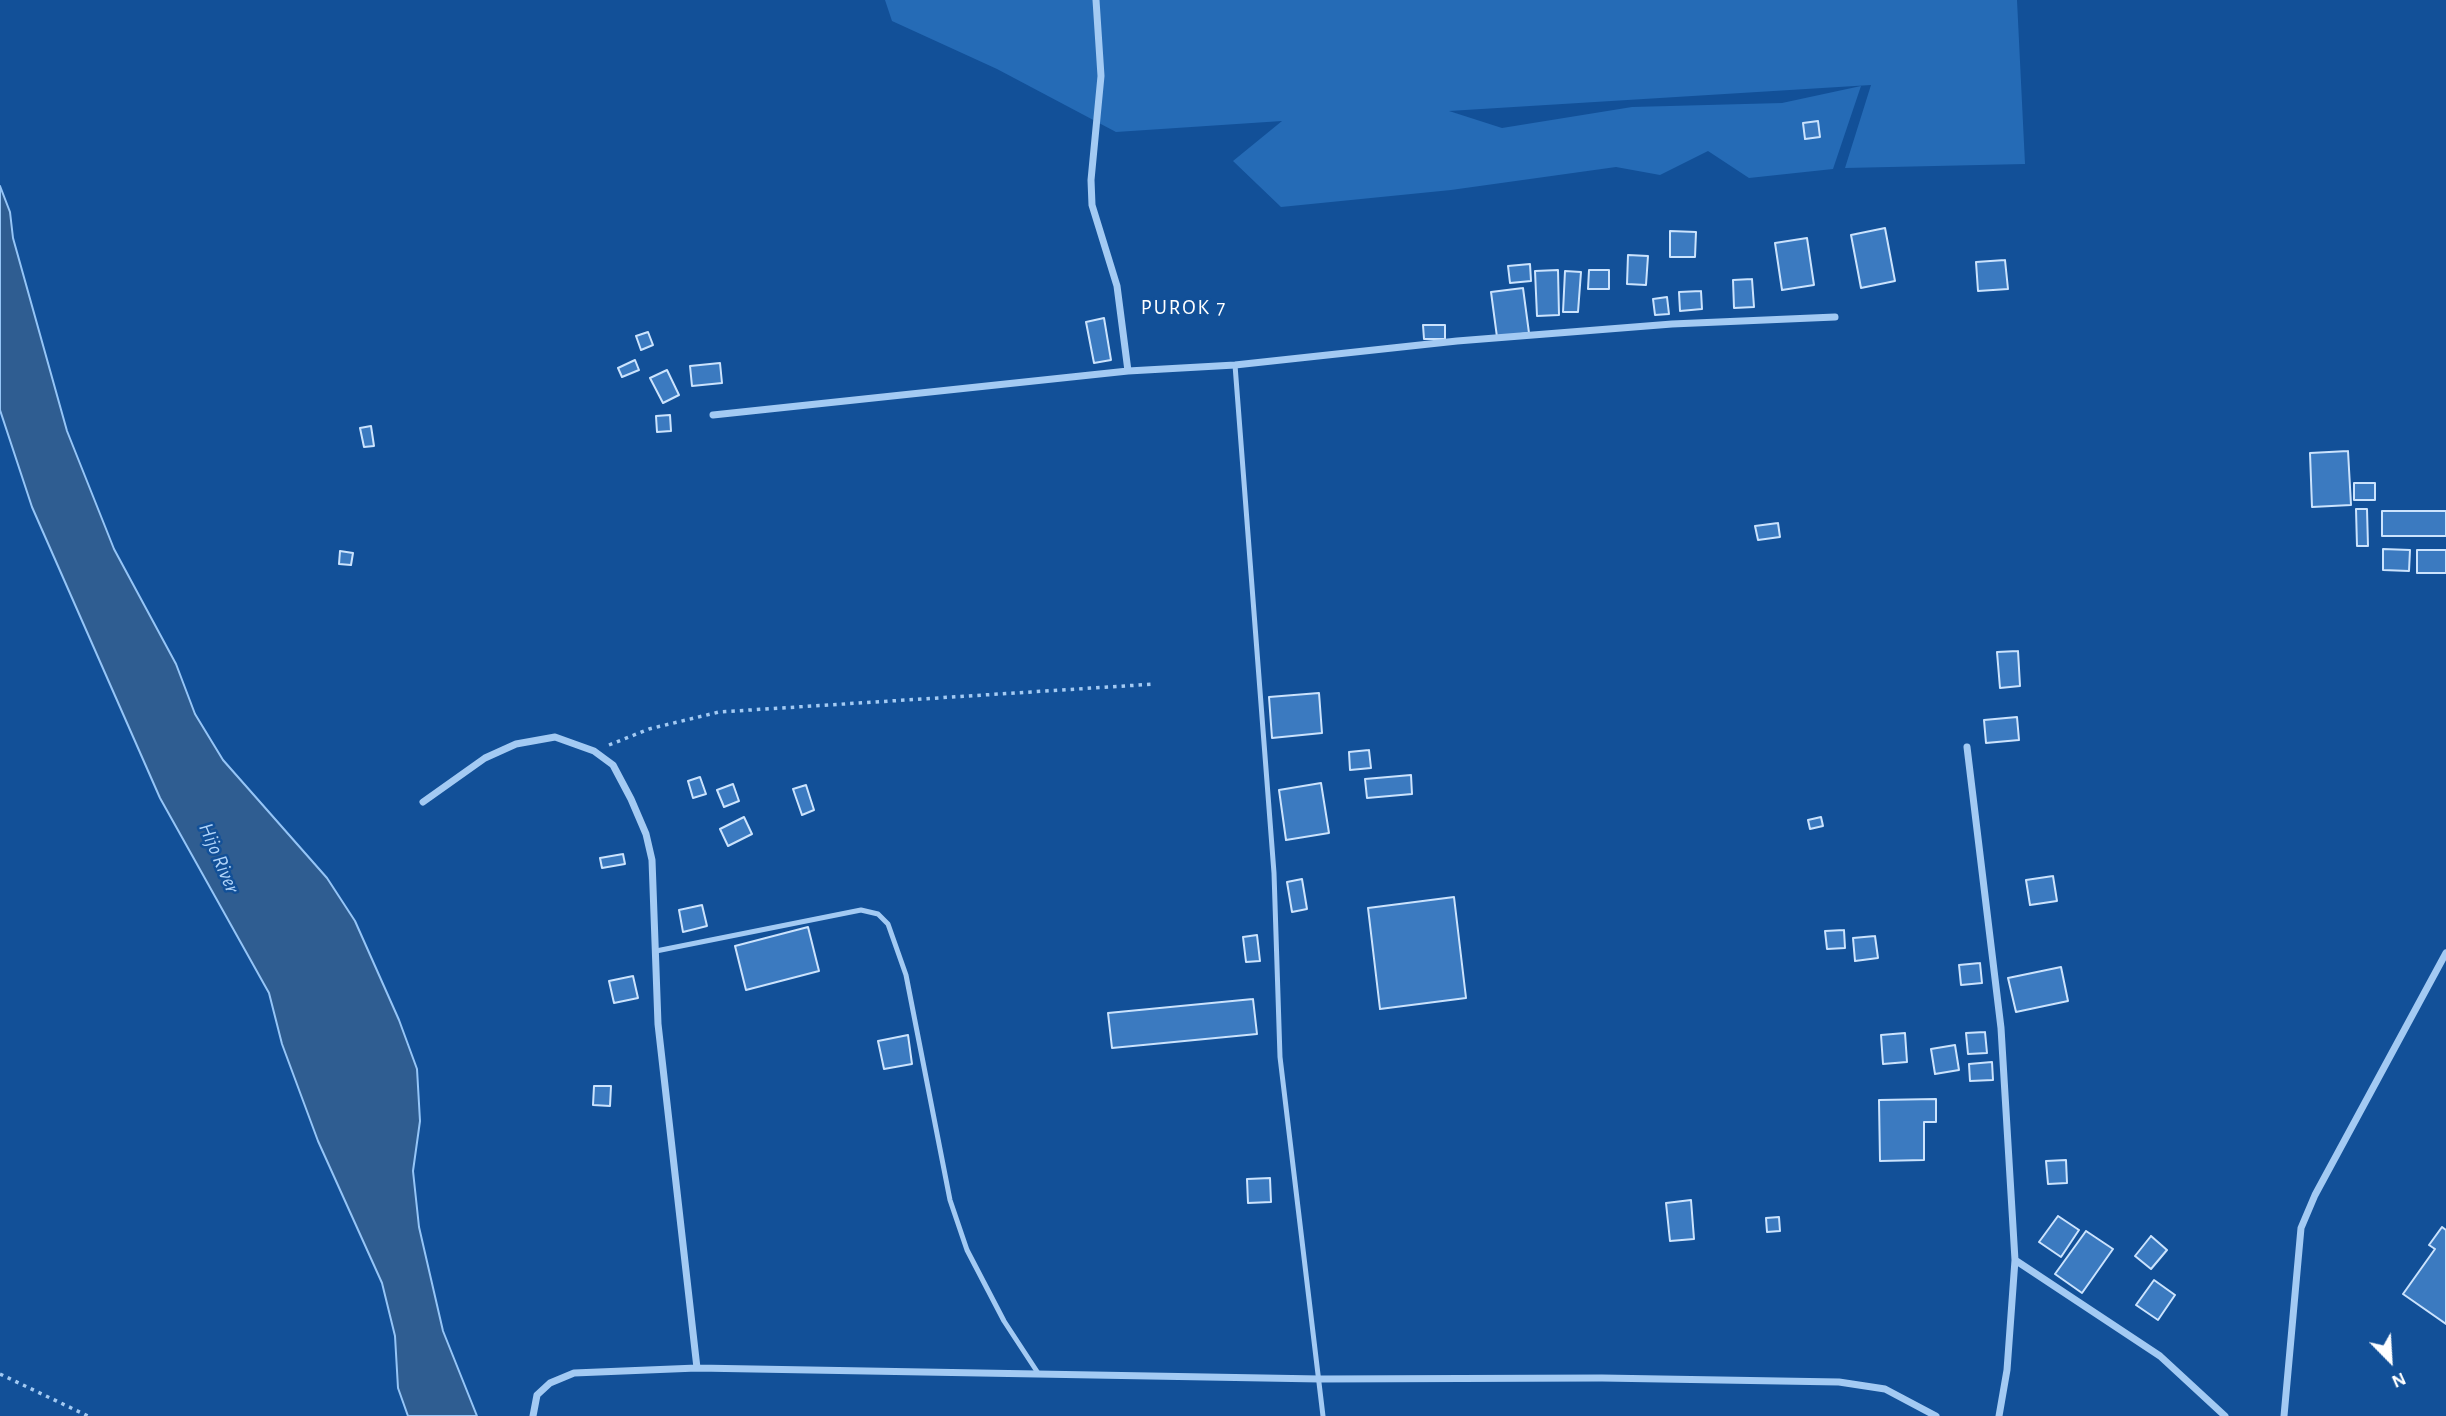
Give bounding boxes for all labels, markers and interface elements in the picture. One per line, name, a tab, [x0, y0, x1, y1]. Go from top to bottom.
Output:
district label: PUROK 7	[1142, 295, 1226, 321]
water label: Hijo River	[193, 819, 245, 897]
north arrow	[2355, 1325, 2425, 1395]
text: N	[2389, 1368, 2409, 1391]

